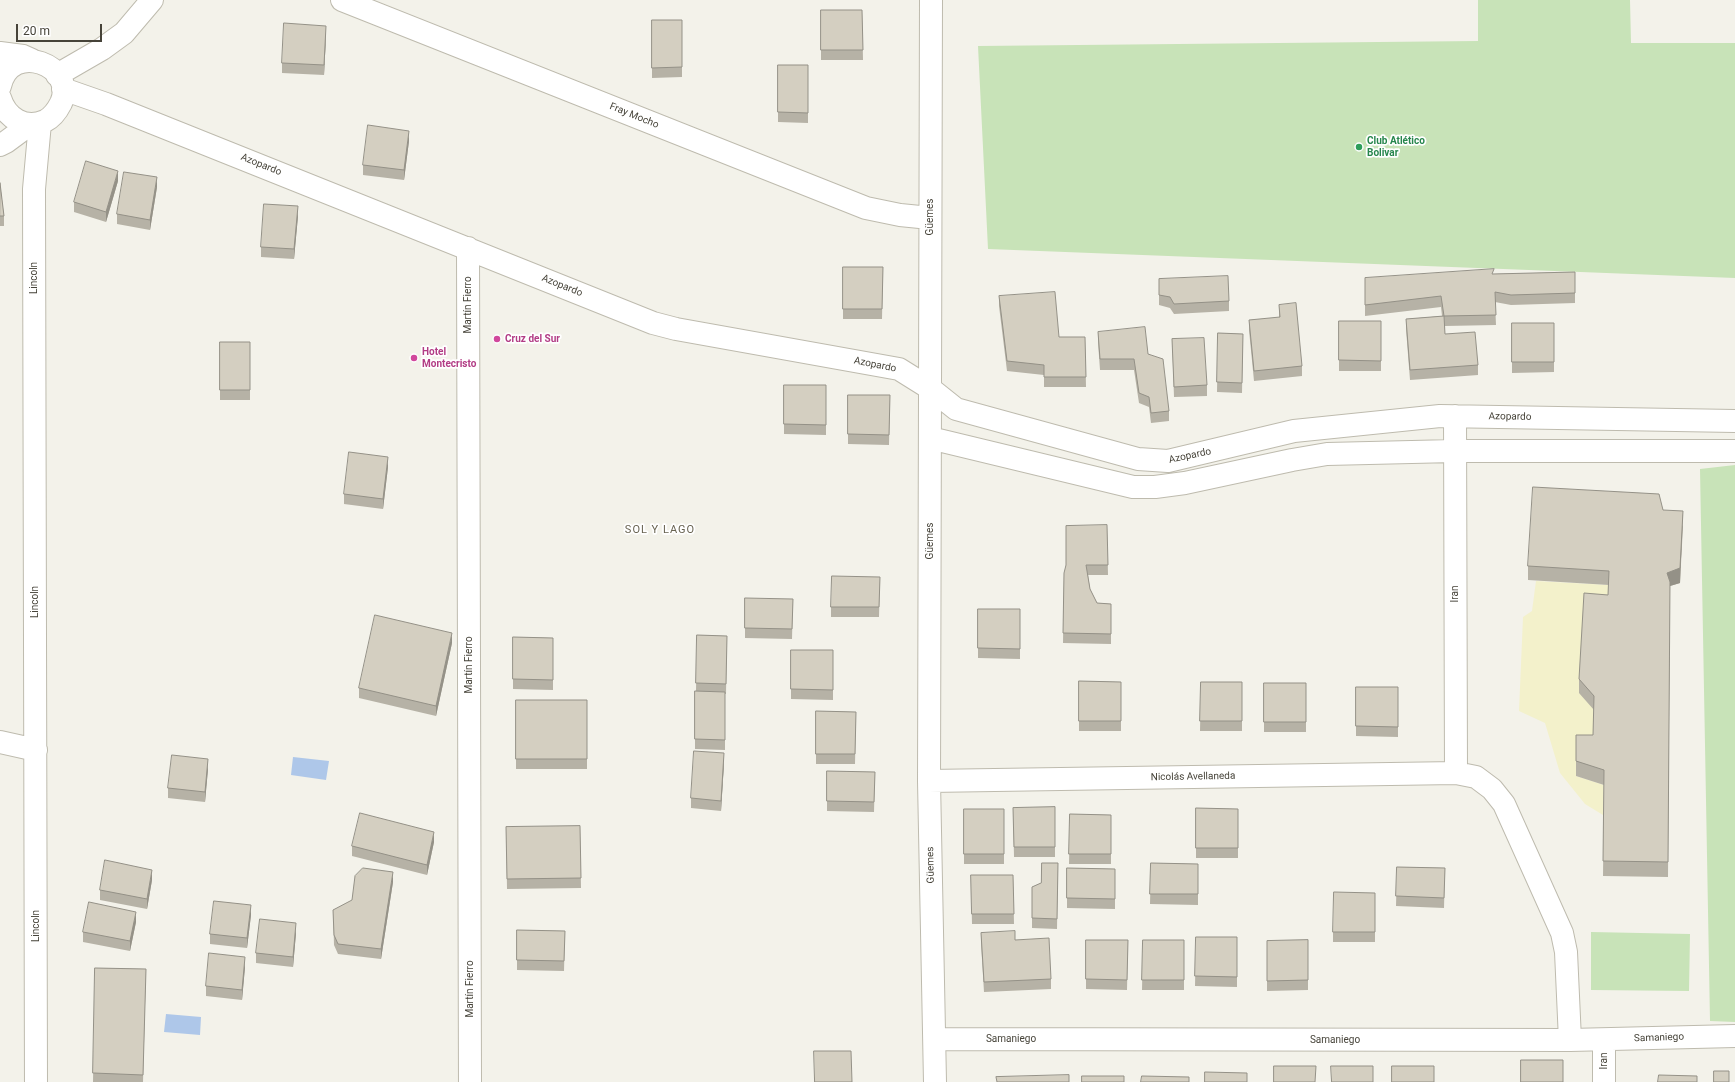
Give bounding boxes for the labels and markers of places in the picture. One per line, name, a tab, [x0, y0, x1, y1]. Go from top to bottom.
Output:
place label: Club Atlético Bolivar	[1367, 135, 1425, 158]
marker: Club Atlético Bolivar	[1354, 142, 1364, 152]
place label: Cruz del Sur	[505, 333, 560, 345]
marker: Cruz del Sur	[492, 334, 502, 344]
place label: Hotel Montecristo	[422, 346, 476, 370]
marker: Hotel Montecristo	[409, 353, 419, 363]

